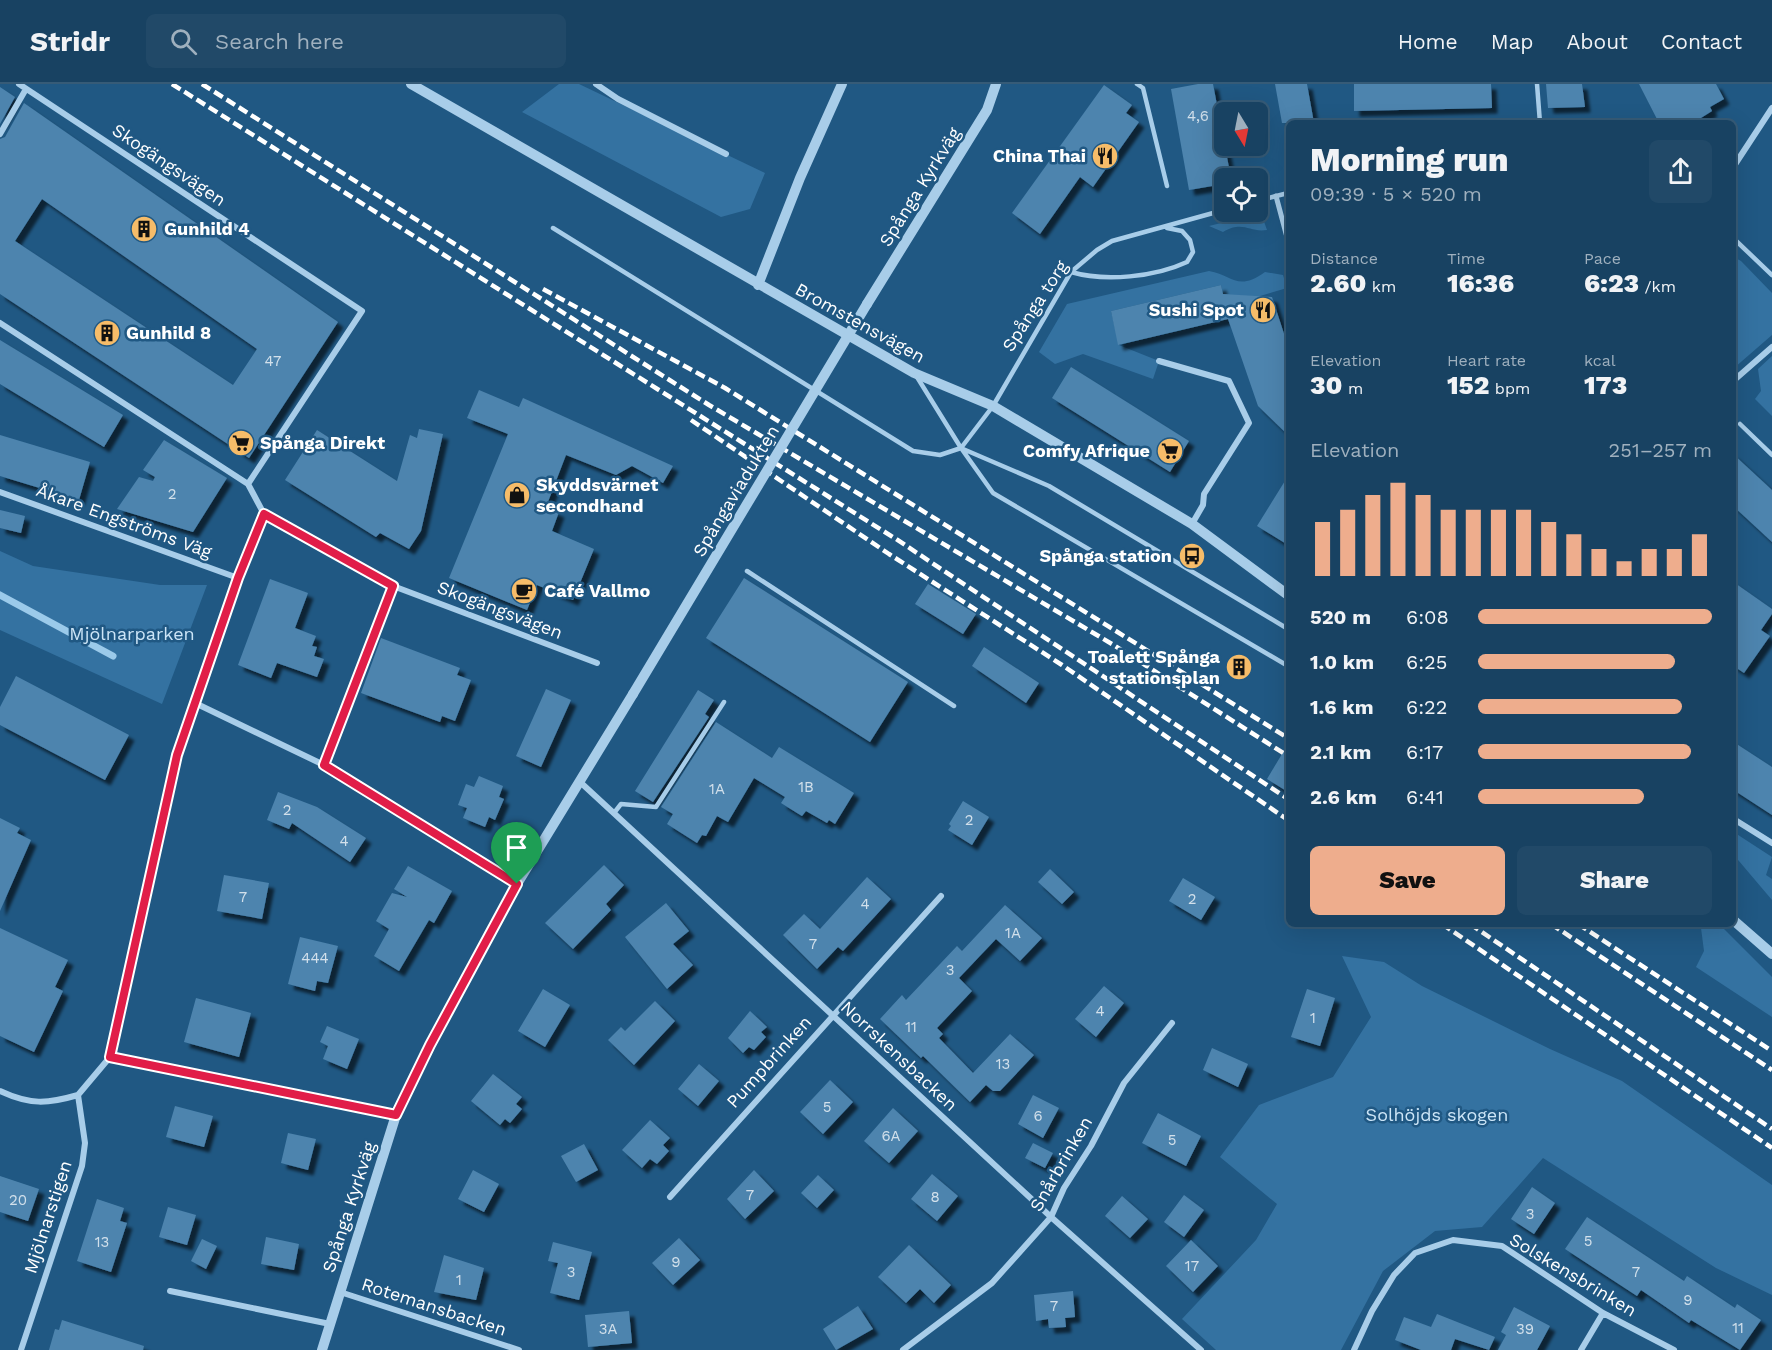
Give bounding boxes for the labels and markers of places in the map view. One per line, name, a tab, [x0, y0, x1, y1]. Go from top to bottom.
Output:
restaurant icon: China Thai	[1090, 141, 1120, 171]
place label: China Thai	[993, 145, 1086, 166]
building icon: Gunhild 4	[129, 214, 159, 244]
place label: Gunhild 4	[164, 218, 250, 239]
restaurant icon: Sushi Spot	[1248, 295, 1278, 325]
place label: Sushi Spot	[1149, 299, 1244, 320]
building icon: Gunhild 8	[92, 318, 122, 348]
place label: Gunhild 8	[126, 322, 211, 343]
supermarket icon: Spånga Direkt	[226, 428, 256, 458]
place label: Spånga Direkt	[260, 432, 385, 453]
supermarket icon: Comfy Afrique	[1155, 436, 1185, 466]
place label: Comfy Afrique	[1023, 440, 1150, 461]
place label: Skyddsvärnet secondhand	[536, 474, 658, 516]
shop icon: Skyddsvärnet secondhand	[502, 480, 532, 510]
bus stop icon: Spånga station	[1177, 541, 1207, 571]
place label: Spånga station	[1039, 545, 1172, 566]
cafe icon: Café Vallmo	[509, 576, 539, 606]
place label: Café Vallmo	[544, 580, 650, 601]
place label: Toalett Spånga stationsplan	[1088, 646, 1221, 688]
building icon: Toalett Spånga stationsplan	[1224, 652, 1254, 682]
pin	[491, 822, 542, 884]

